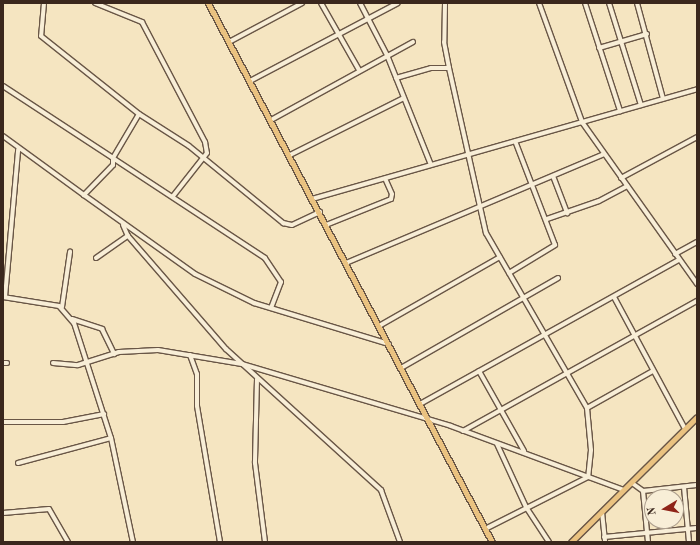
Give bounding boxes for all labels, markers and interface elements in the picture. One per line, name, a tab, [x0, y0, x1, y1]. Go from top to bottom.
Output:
north arrow	[644, 489, 684, 529]
text: N	[647, 506, 659, 516]

